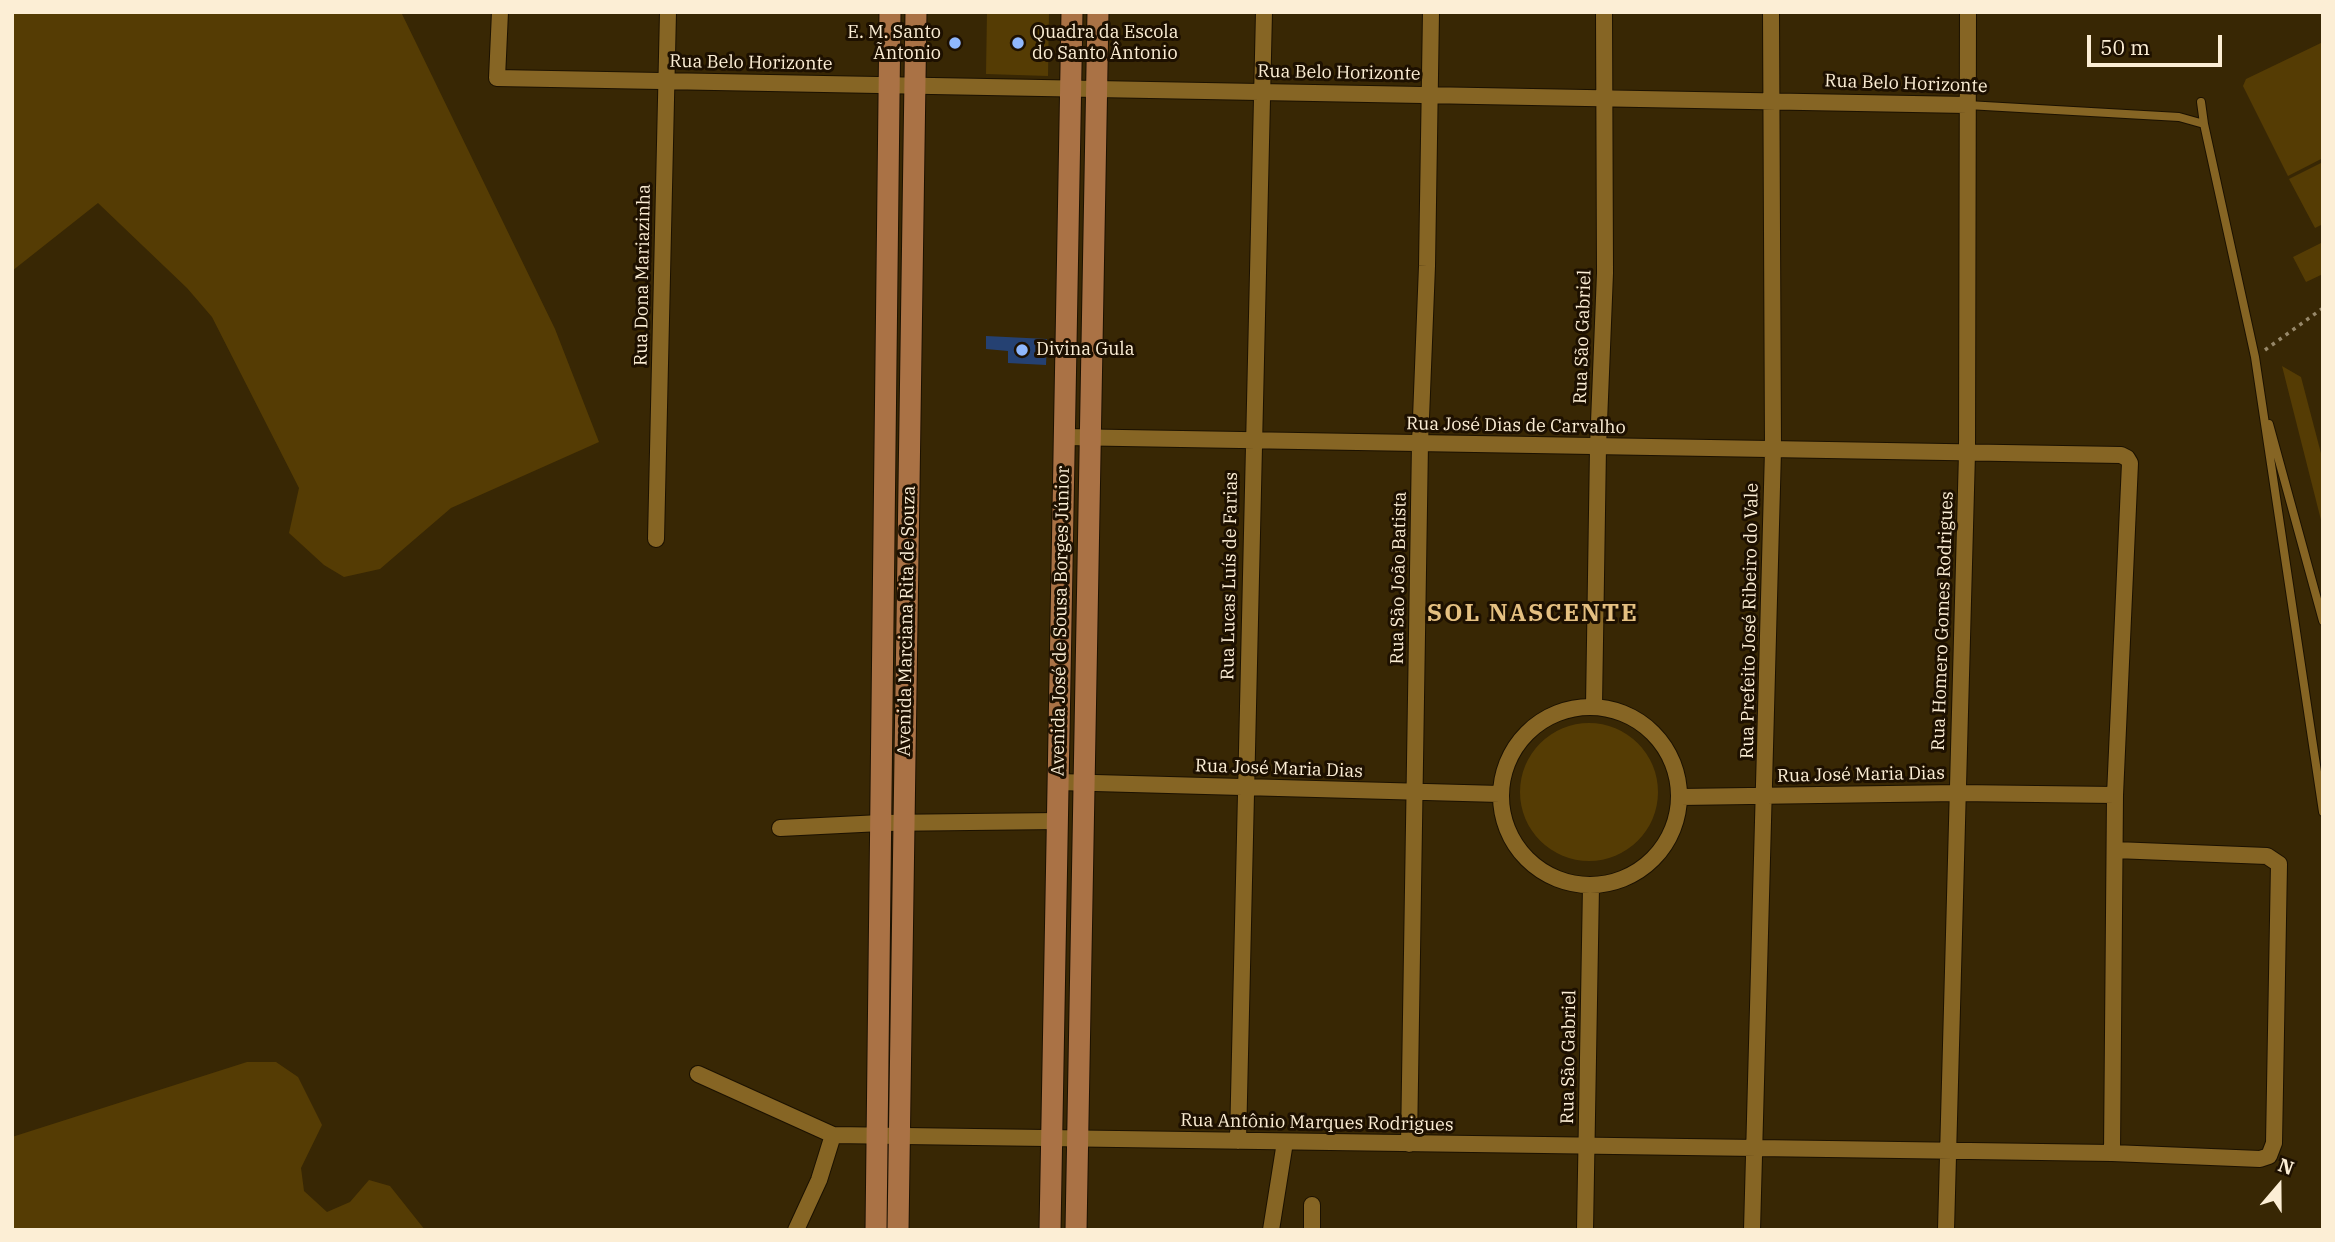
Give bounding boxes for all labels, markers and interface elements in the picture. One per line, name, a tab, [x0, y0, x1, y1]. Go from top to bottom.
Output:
scale bar	[2090, 21, 2225, 65]
place label: E. M. Santo Ãntonio	[847, 22, 941, 64]
place label: Quadra da Escola do Santo Ântonio	[1032, 22, 1179, 64]
text: 50 m	[2100, 33, 2150, 61]
marker: E. M. Santo Ãntonio	[947, 35, 963, 51]
marker: Quadra da Escola do Santo Ântonio	[1010, 35, 1026, 51]
street label: Rua Belo Horizonte	[669, 51, 833, 75]
street label: Rua Belo Horizonte	[1257, 61, 1421, 85]
street label: Rua Belo Horizonte	[1824, 70, 1988, 98]
street label: Rua Dona Mariazinha	[631, 184, 655, 366]
street label: Rua São Gabriel	[1570, 270, 1596, 404]
place label: Divina Gula	[1036, 339, 1135, 361]
marker: Divina Gula	[1014, 342, 1030, 358]
street label: Rua José Dias de Carvalho	[1406, 413, 1626, 439]
street label: Avenida José de Sousa Borges Júnior	[1047, 466, 1075, 776]
street label: Rua Lucas Luís de Farias	[1217, 472, 1243, 680]
street label: Rua Prefeito José Ribeiro do Vale	[1737, 483, 1763, 759]
street label: Avenida Marciana Rita de Souza	[894, 486, 920, 756]
street label: Rua São João Batista	[1387, 491, 1411, 665]
street label: Rua Homero Gomes Rodrigues	[1928, 491, 1958, 751]
district label: SOL NASCENTE	[1429, 600, 1637, 628]
street label: Rua José Maria Dias	[1195, 755, 1363, 783]
street label: Rua José Maria Dias	[1777, 763, 1945, 787]
street label: Rua São Gabriel	[1557, 990, 1581, 1124]
street label: Rua Antônio Marques Rodrigues	[1180, 1110, 1454, 1136]
north arrow	[2244, 1151, 2314, 1221]
text: N	[2275, 1152, 2297, 1180]

